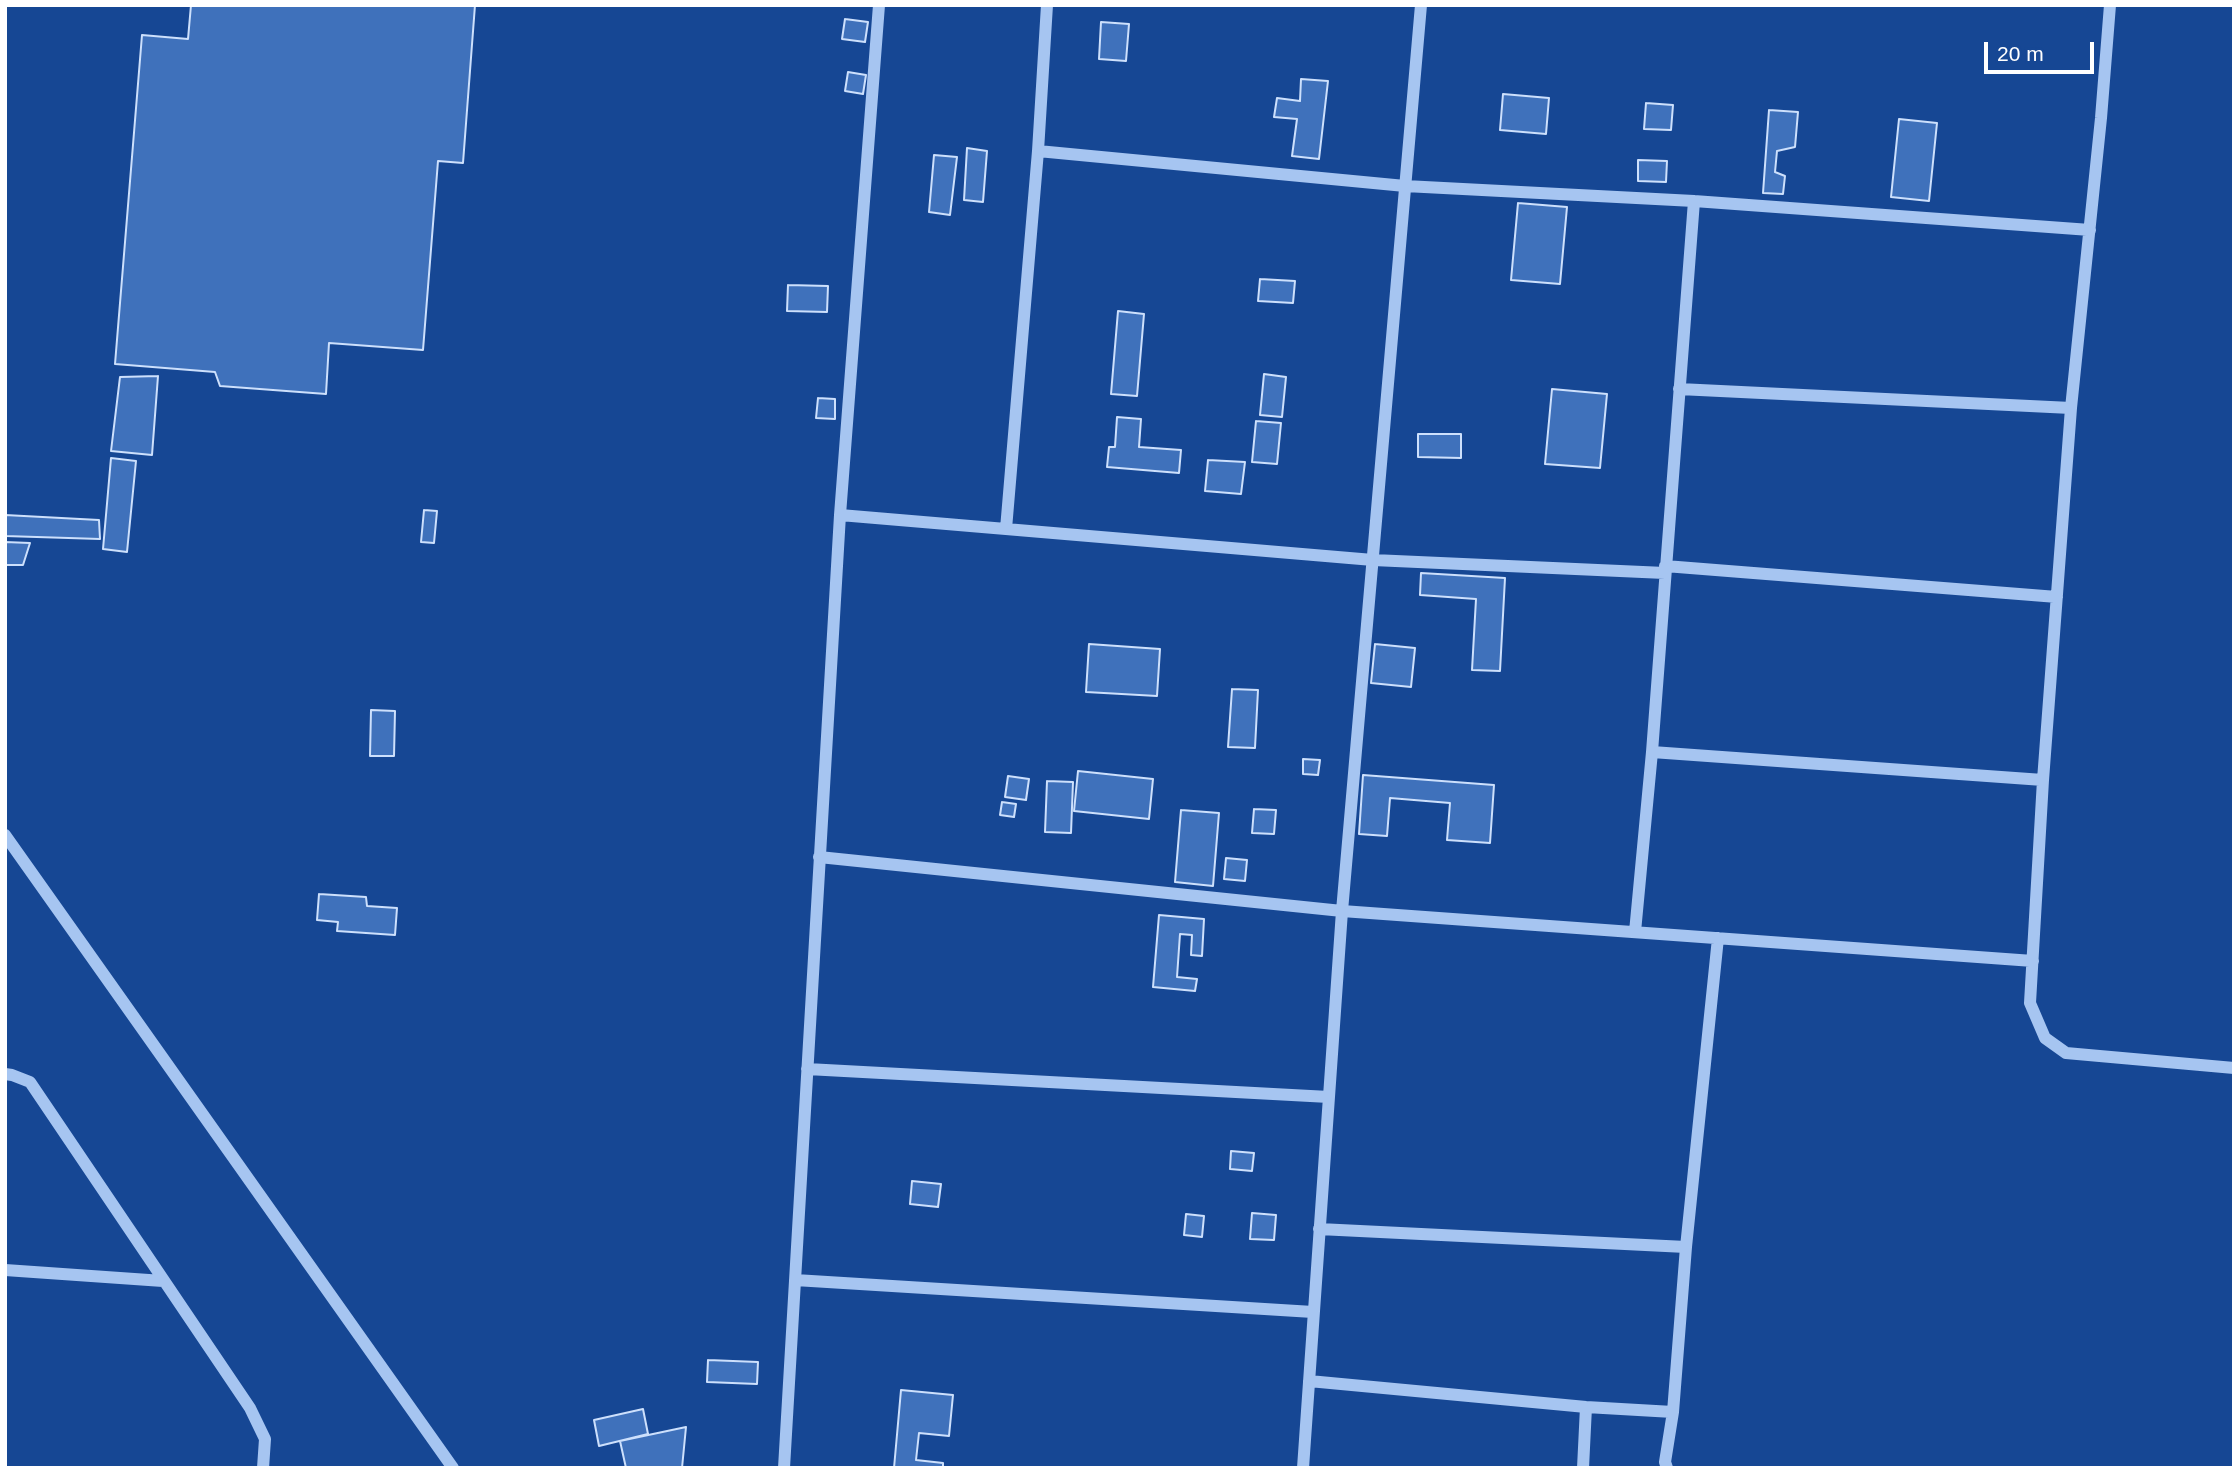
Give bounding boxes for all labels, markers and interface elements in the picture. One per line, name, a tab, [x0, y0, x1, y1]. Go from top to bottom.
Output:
scale bar	[1987, 28, 2097, 72]
text: 20 m	[1997, 42, 2044, 65]

